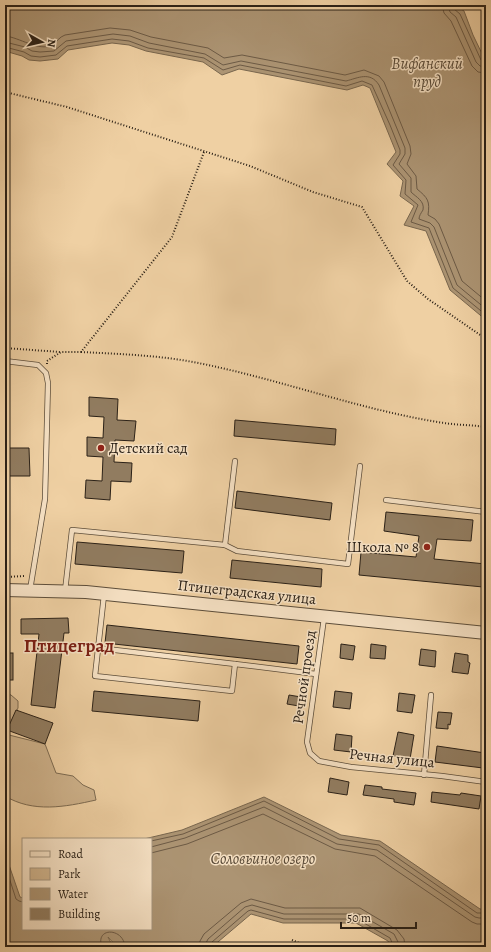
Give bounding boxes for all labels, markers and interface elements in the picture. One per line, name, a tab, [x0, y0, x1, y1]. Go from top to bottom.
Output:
north arrow	[22, 22, 62, 62]
text: N	[43, 38, 59, 48]
water label: Вифанский пруд	[391, 53, 463, 93]
place label: Детский сад	[109, 438, 188, 458]
marker: Детский сад	[96, 443, 106, 453]
place label: Школа № 8	[346, 537, 419, 557]
marker: Школа № 8	[422, 542, 432, 552]
street label: Птицеградская улица	[177, 575, 317, 609]
street label: Речной проезд	[288, 629, 320, 725]
district label: Птицеград	[24, 633, 114, 659]
street label: Речная улица	[348, 744, 436, 772]
legend	[22, 838, 152, 930]
text: Road	[58, 846, 84, 862]
water label: Соловьиное озеро	[211, 848, 315, 870]
text: Park	[58, 866, 81, 882]
text: Water	[57, 886, 88, 902]
scale bar	[341, 904, 416, 930]
text: Building	[58, 906, 100, 922]
text: 50 m	[347, 910, 371, 926]

